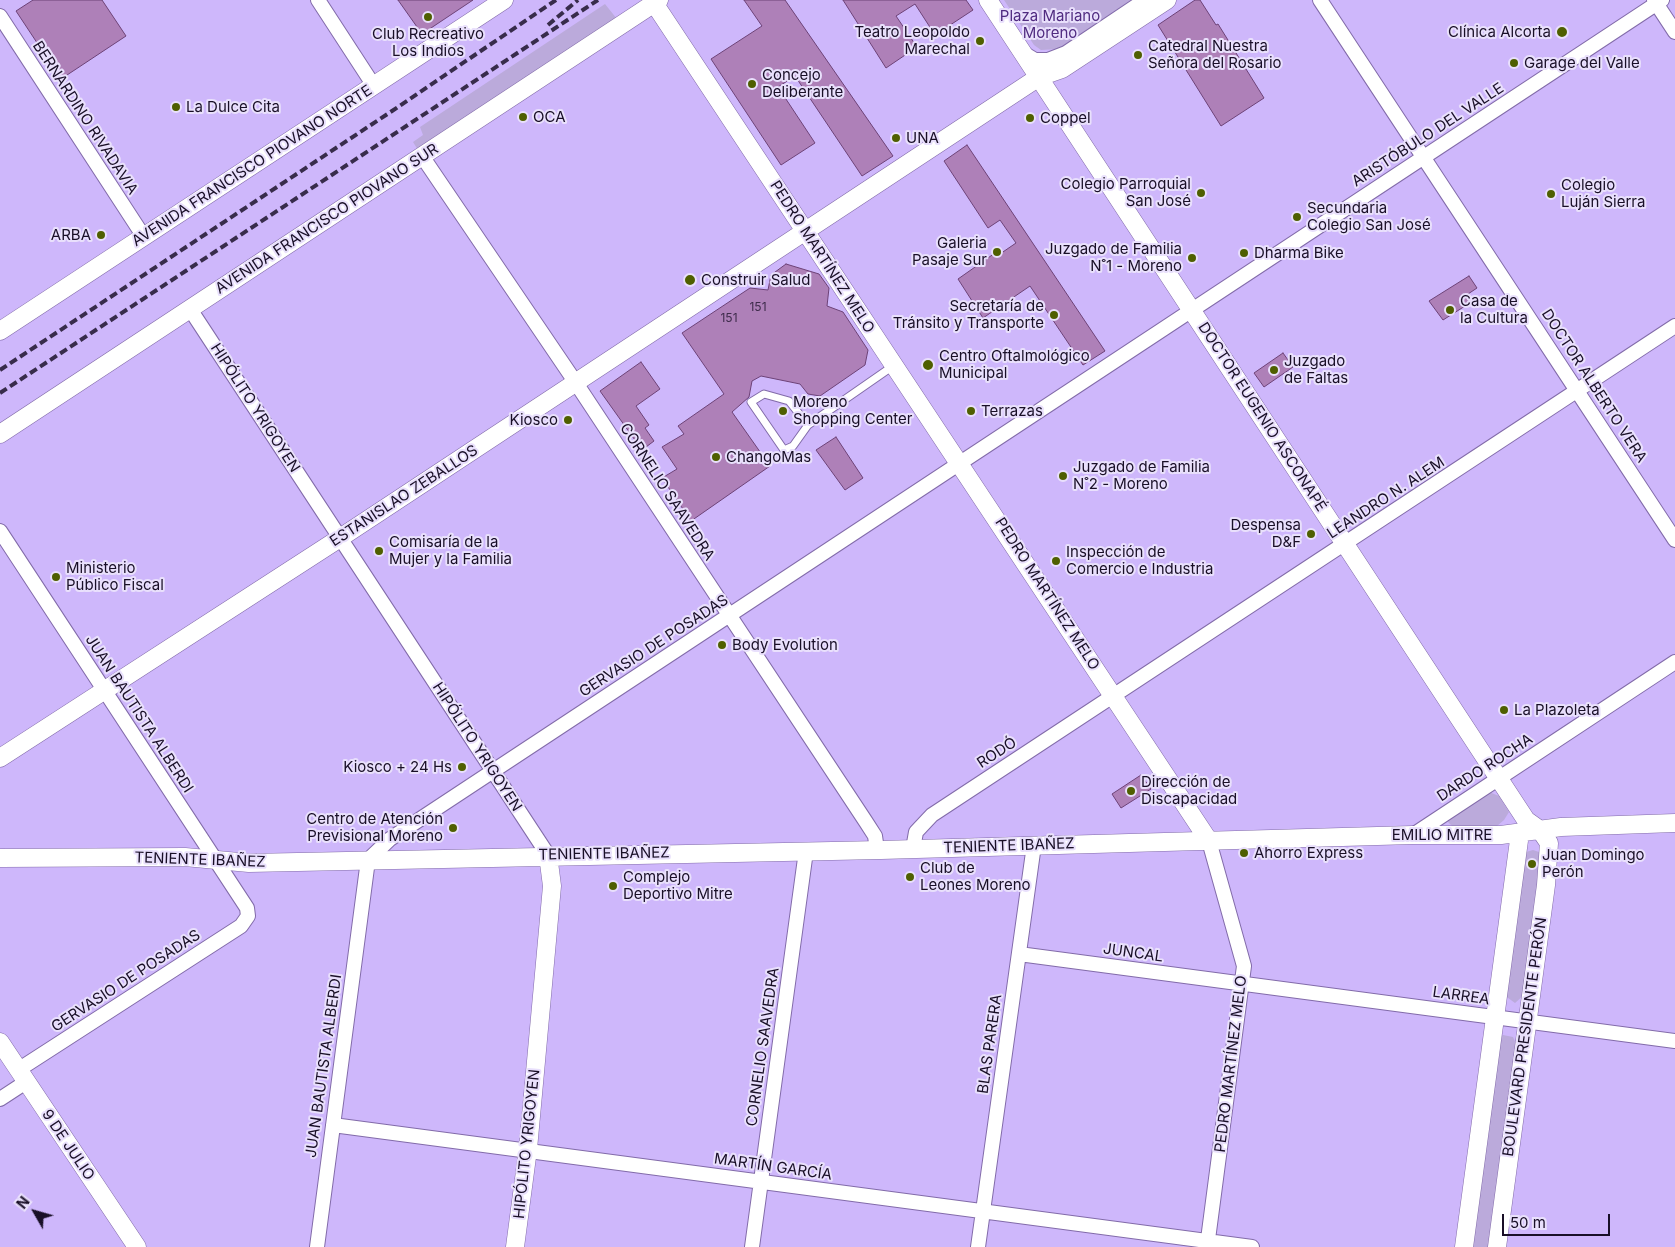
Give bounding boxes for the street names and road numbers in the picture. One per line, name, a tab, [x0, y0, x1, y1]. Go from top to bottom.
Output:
street label: BERNARDINO RIVADAVIA	[29, 38, 141, 198]
street label: ARISTÓBULO DEL VALLE	[1349, 79, 1507, 191]
street label: AVENIDA FRANCISCO PIOVANO NORTE	[129, 81, 375, 251]
street label: AVENIDA FRANCISCO PIOVANO SUR	[212, 140, 442, 298]
street label: PEDRO MARTÍNEZ MELO	[766, 177, 878, 337]
street label: DOCTOR ALBERTO VERA	[1538, 306, 1650, 466]
street label: DOCTOR EUGENIO ASCONAPÉ	[1194, 319, 1330, 515]
street label: HIPÓLITO YRIGOYEN	[207, 340, 303, 476]
street label: CORNELIO SAAVEDRA	[616, 420, 718, 564]
street label: ESTANISLAO ZEBALLOS	[327, 441, 481, 551]
street label: LEANDRO N. ALEM	[1324, 453, 1448, 543]
street label: PEDRO MARTÍNEZ MELO	[991, 514, 1103, 674]
street label: GERVASIO DE POSADAS	[576, 591, 732, 701]
street label: JUAN BAUTISTA ALBERDI	[81, 632, 197, 796]
street label: HIPÓLITO YRIGOYEN	[429, 679, 525, 815]
street label: DARDO ROCHA	[1434, 730, 1536, 806]
street label: RODÓ	[974, 734, 1020, 772]
street label: EMILIO MITRE	[1392, 826, 1492, 844]
street label: TENIENTE IBAÑEZ	[943, 835, 1075, 857]
street label: TENIENTE IBAÑEZ	[538, 844, 670, 864]
street label: TENIENTE IBAÑEZ	[134, 849, 266, 871]
street label: BOULEVARD PRESIDENTE PERÓN	[1499, 916, 1551, 1158]
street label: GERVASIO DE POSADAS	[48, 926, 204, 1036]
street label: JUNCAL	[1102, 940, 1164, 966]
street label: CORNELIO SAAVEDRA	[743, 966, 783, 1128]
street label: JUAN BAUTISTA ALBERDI	[302, 973, 346, 1159]
street label: PEDRO MARTÍNEZ MELO	[1211, 975, 1251, 1153]
street label: LARREA	[1431, 983, 1491, 1009]
street label: BLAS PARERA	[974, 993, 1006, 1095]
street label: HIPÓLITO YRIGOYEN	[510, 1068, 544, 1220]
street label: 9 DE JULIO	[38, 1106, 98, 1184]
street label: MARTÍN GARCÍA	[713, 1150, 833, 1184]

